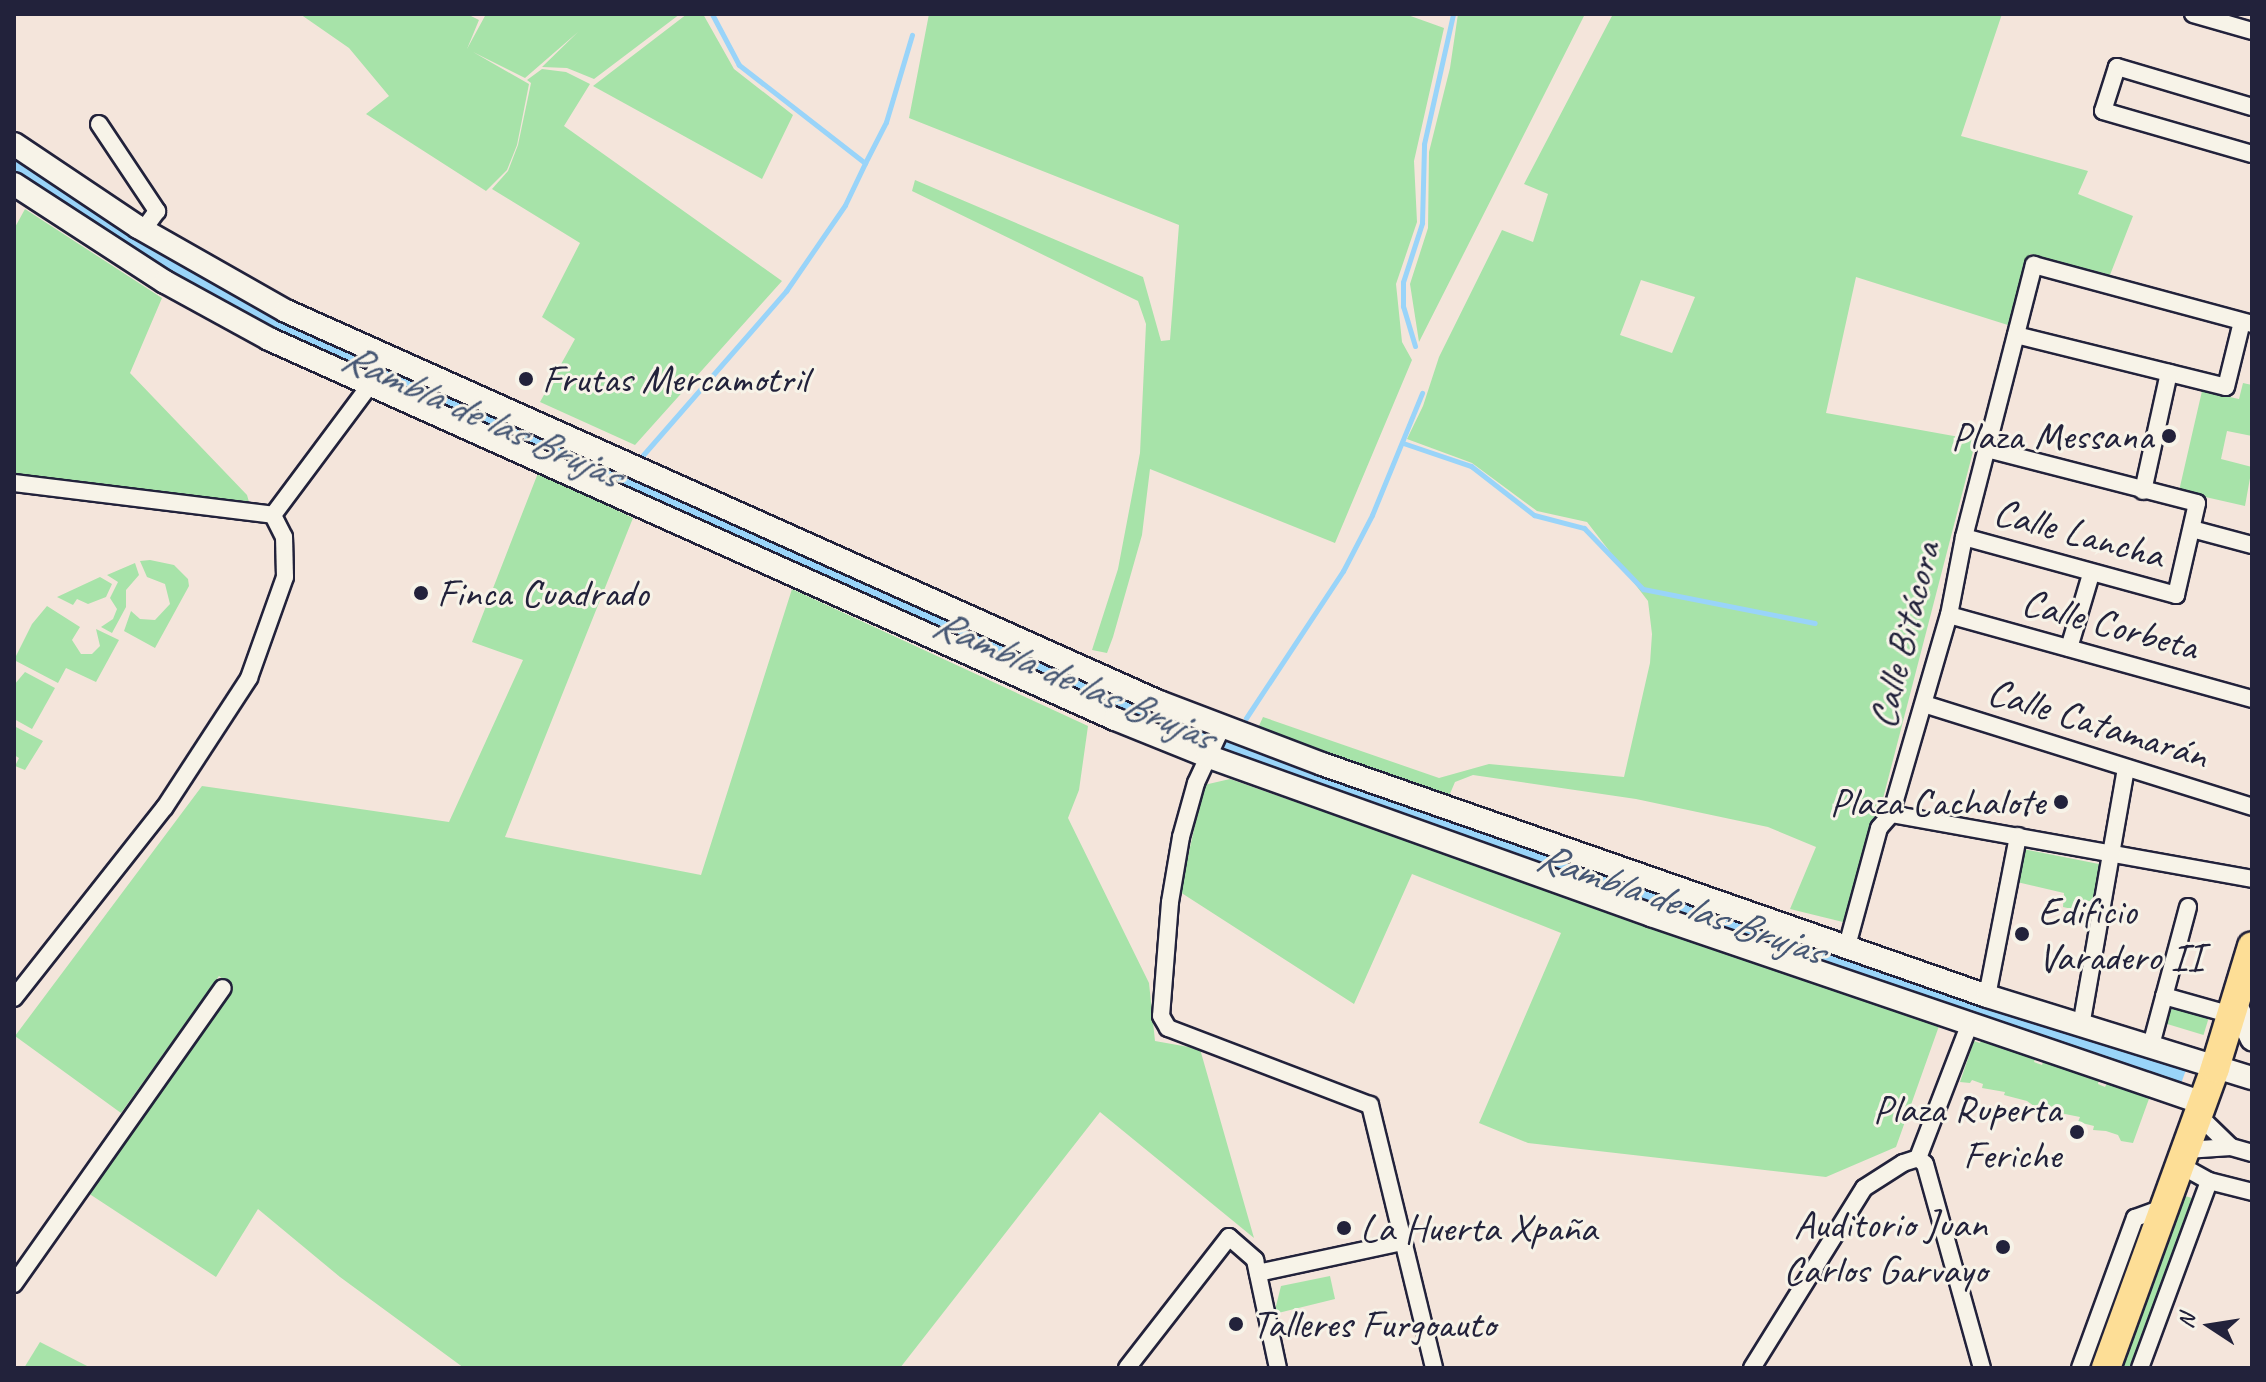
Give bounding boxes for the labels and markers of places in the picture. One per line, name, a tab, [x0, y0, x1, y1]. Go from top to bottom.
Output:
place label: Frutas Mercamotril	[542, 355, 806, 403]
marker: Frutas Mercamotril	[517, 370, 535, 388]
place label: Plaza Messana	[1952, 412, 2153, 460]
marker: Plaza Messana	[2160, 427, 2178, 445]
place label: Finca Cuadrado	[437, 569, 646, 617]
marker: Finca Cuadrado	[412, 584, 430, 602]
place label: Plaza Cachalote	[1832, 778, 2045, 826]
marker: Plaza Cachalote	[2052, 793, 2070, 811]
place label: Edificio Varadero II	[2038, 887, 2203, 981]
marker: Edificio Varadero II	[2013, 925, 2031, 943]
place label: Plaza Ruperta Feriche	[1872, 1085, 2061, 1179]
marker: Plaza Ruperta Feriche	[2068, 1123, 2086, 1141]
place label: Auditorio Juan Carlos Garvayo	[1784, 1200, 1987, 1294]
place label: La Huerta Xpaña	[1360, 1204, 1598, 1252]
marker: La Huerta Xpaña	[1335, 1219, 1353, 1237]
marker: Auditorio Juan Carlos Garvayo	[1994, 1238, 2012, 1256]
place label: Talleres Furgoauto	[1252, 1300, 1495, 1348]
marker: Talleres Furgoauto	[1227, 1315, 1245, 1333]

